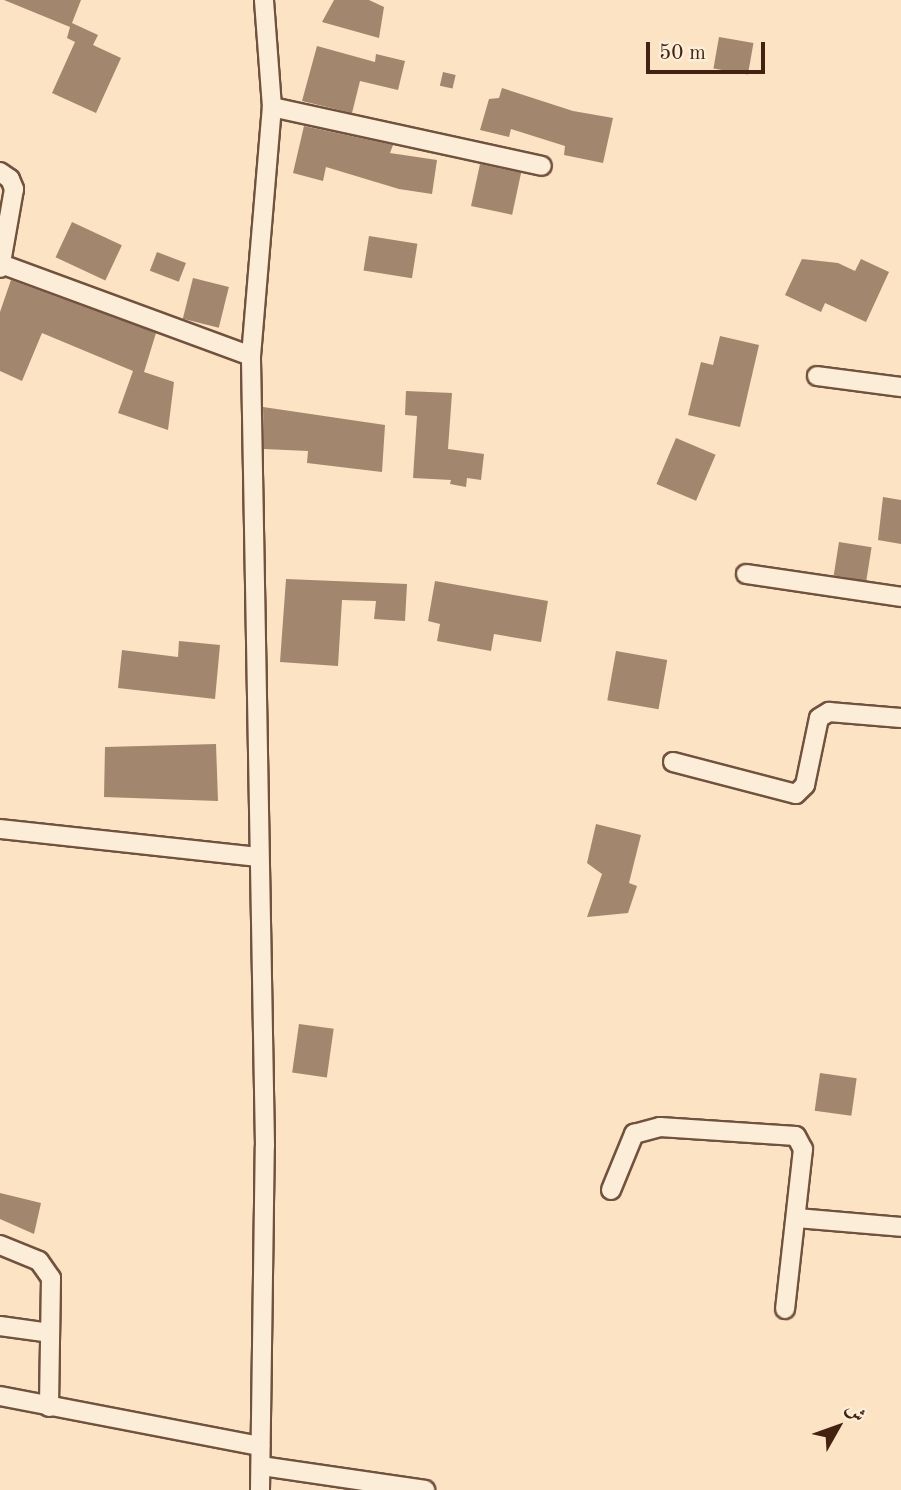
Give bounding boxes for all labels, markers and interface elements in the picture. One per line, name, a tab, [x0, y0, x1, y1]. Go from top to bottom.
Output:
scale bar	[649, 28, 768, 72]
text: 50 m	[659, 43, 706, 64]
north arrow	[803, 1392, 873, 1462]
text: ش	[841, 1400, 868, 1427]

